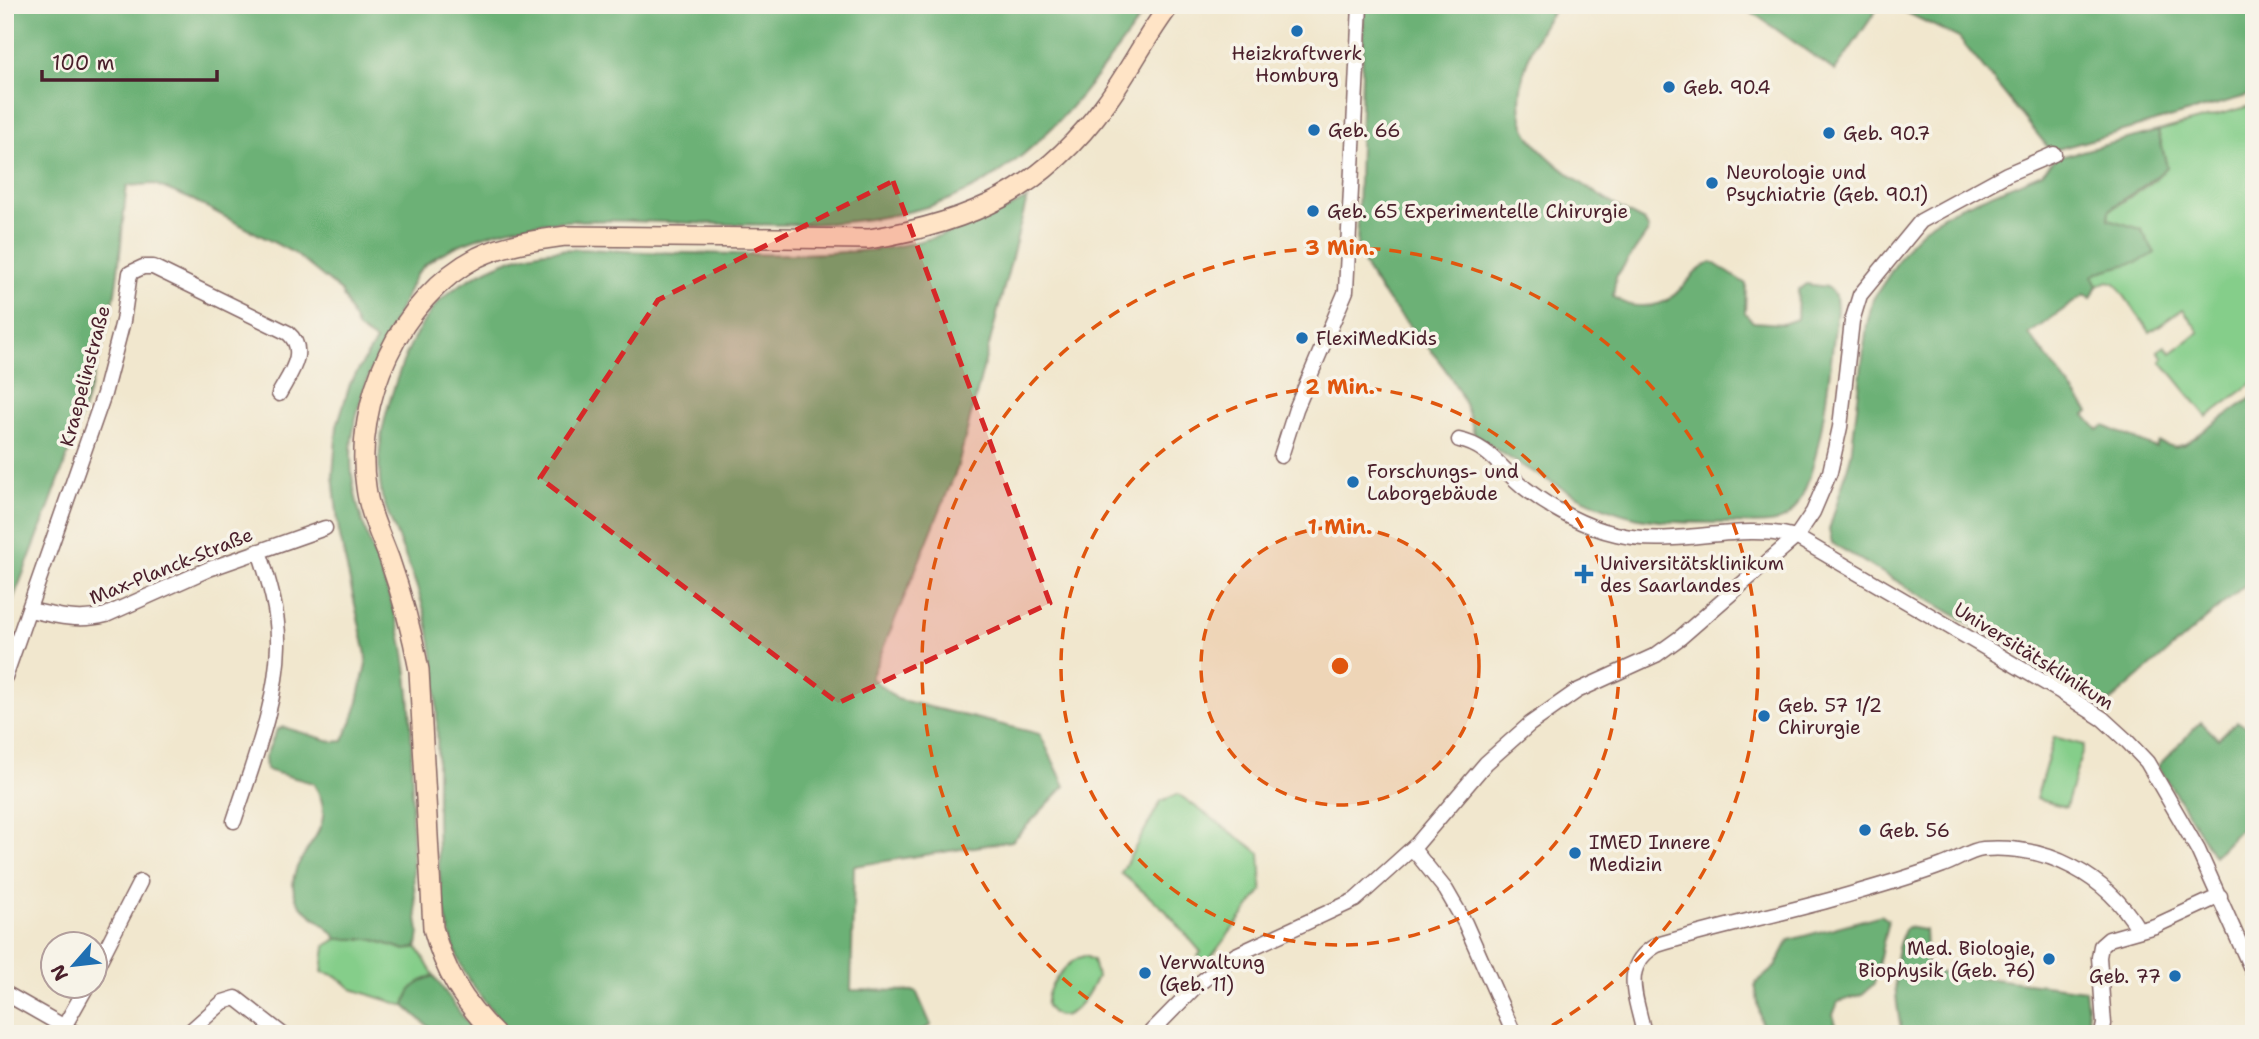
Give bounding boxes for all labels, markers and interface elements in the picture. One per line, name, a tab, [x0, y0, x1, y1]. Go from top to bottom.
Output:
marker: Heizkraftwerk Homburg	[1289, 23, 1305, 39]
scale bar	[42, 38, 217, 82]
place label: Heizkraftwerk Homburg	[1232, 41, 1362, 88]
text: 100 m	[52, 49, 115, 77]
place label: Geb. 90.4	[1683, 75, 1770, 100]
marker: Geb. 90.4	[1661, 79, 1677, 95]
place label: Geb. 66	[1328, 118, 1401, 143]
place label: Geb. 90.7	[1843, 121, 1930, 146]
marker: Geb. 66	[1306, 122, 1322, 138]
marker: Geb. 90.7	[1821, 125, 1837, 141]
place label: Neurologie und Psychiatrie (Geb. 90.1)	[1726, 160, 1928, 207]
marker: Neurologie und Psychiatrie (Geb. 90.1)	[1704, 175, 1720, 191]
place label: Geb. 65 Experimentelle Chirurgie	[1327, 199, 1628, 224]
marker: Geb. 65 Experimentelle Chirurgie	[1305, 203, 1321, 219]
text: 3 Min.	[1305, 234, 1375, 262]
street label: Kraepelinstraße	[54, 303, 116, 449]
place label: FlexiMedKids	[1316, 326, 1437, 351]
marker: FlexiMedKids	[1294, 330, 1310, 346]
text: 2 Min.	[1305, 373, 1375, 401]
place label: Forschungs- und Laborgebäude	[1367, 459, 1519, 506]
marker: Forschungs- und Laborgebäude	[1345, 474, 1361, 490]
text: 1 Min.	[1308, 513, 1372, 541]
street label: Max-Planck-Straße	[86, 522, 256, 610]
place label: Universitätsklinikum des Saarlandes	[1600, 551, 1784, 598]
marker: Universitätsklinikum des Saarlandes	[1574, 564, 1594, 584]
street label: Universitätsklinikum	[1949, 597, 2119, 715]
centre of rings	[1328, 654, 1352, 678]
place label: Geb. 57 1/2 Chirurgie	[1778, 693, 1882, 740]
marker: Geb. 57 1/2 Chirurgie	[1756, 708, 1772, 724]
place label: Geb. 56	[1879, 818, 1950, 843]
marker: Geb. 56	[1857, 822, 1873, 838]
place label: IMED Innere Medizin	[1589, 830, 1711, 877]
marker: IMED Innere Medizin	[1567, 845, 1583, 861]
north arrow	[38, 930, 108, 1000]
place label: Med. Biologie, Biophysik (Geb. 76)	[1858, 936, 2035, 983]
place label: Verwaltung (Geb. 11)	[1159, 950, 1265, 997]
marker: Med. Biologie, Biophysik (Geb. 76)	[2041, 951, 2057, 967]
text: N	[45, 960, 74, 985]
place label: Geb. 77	[2089, 964, 2161, 989]
marker: Verwaltung (Geb. 11)	[1137, 965, 1153, 981]
marker: Geb. 77	[2167, 968, 2183, 984]

